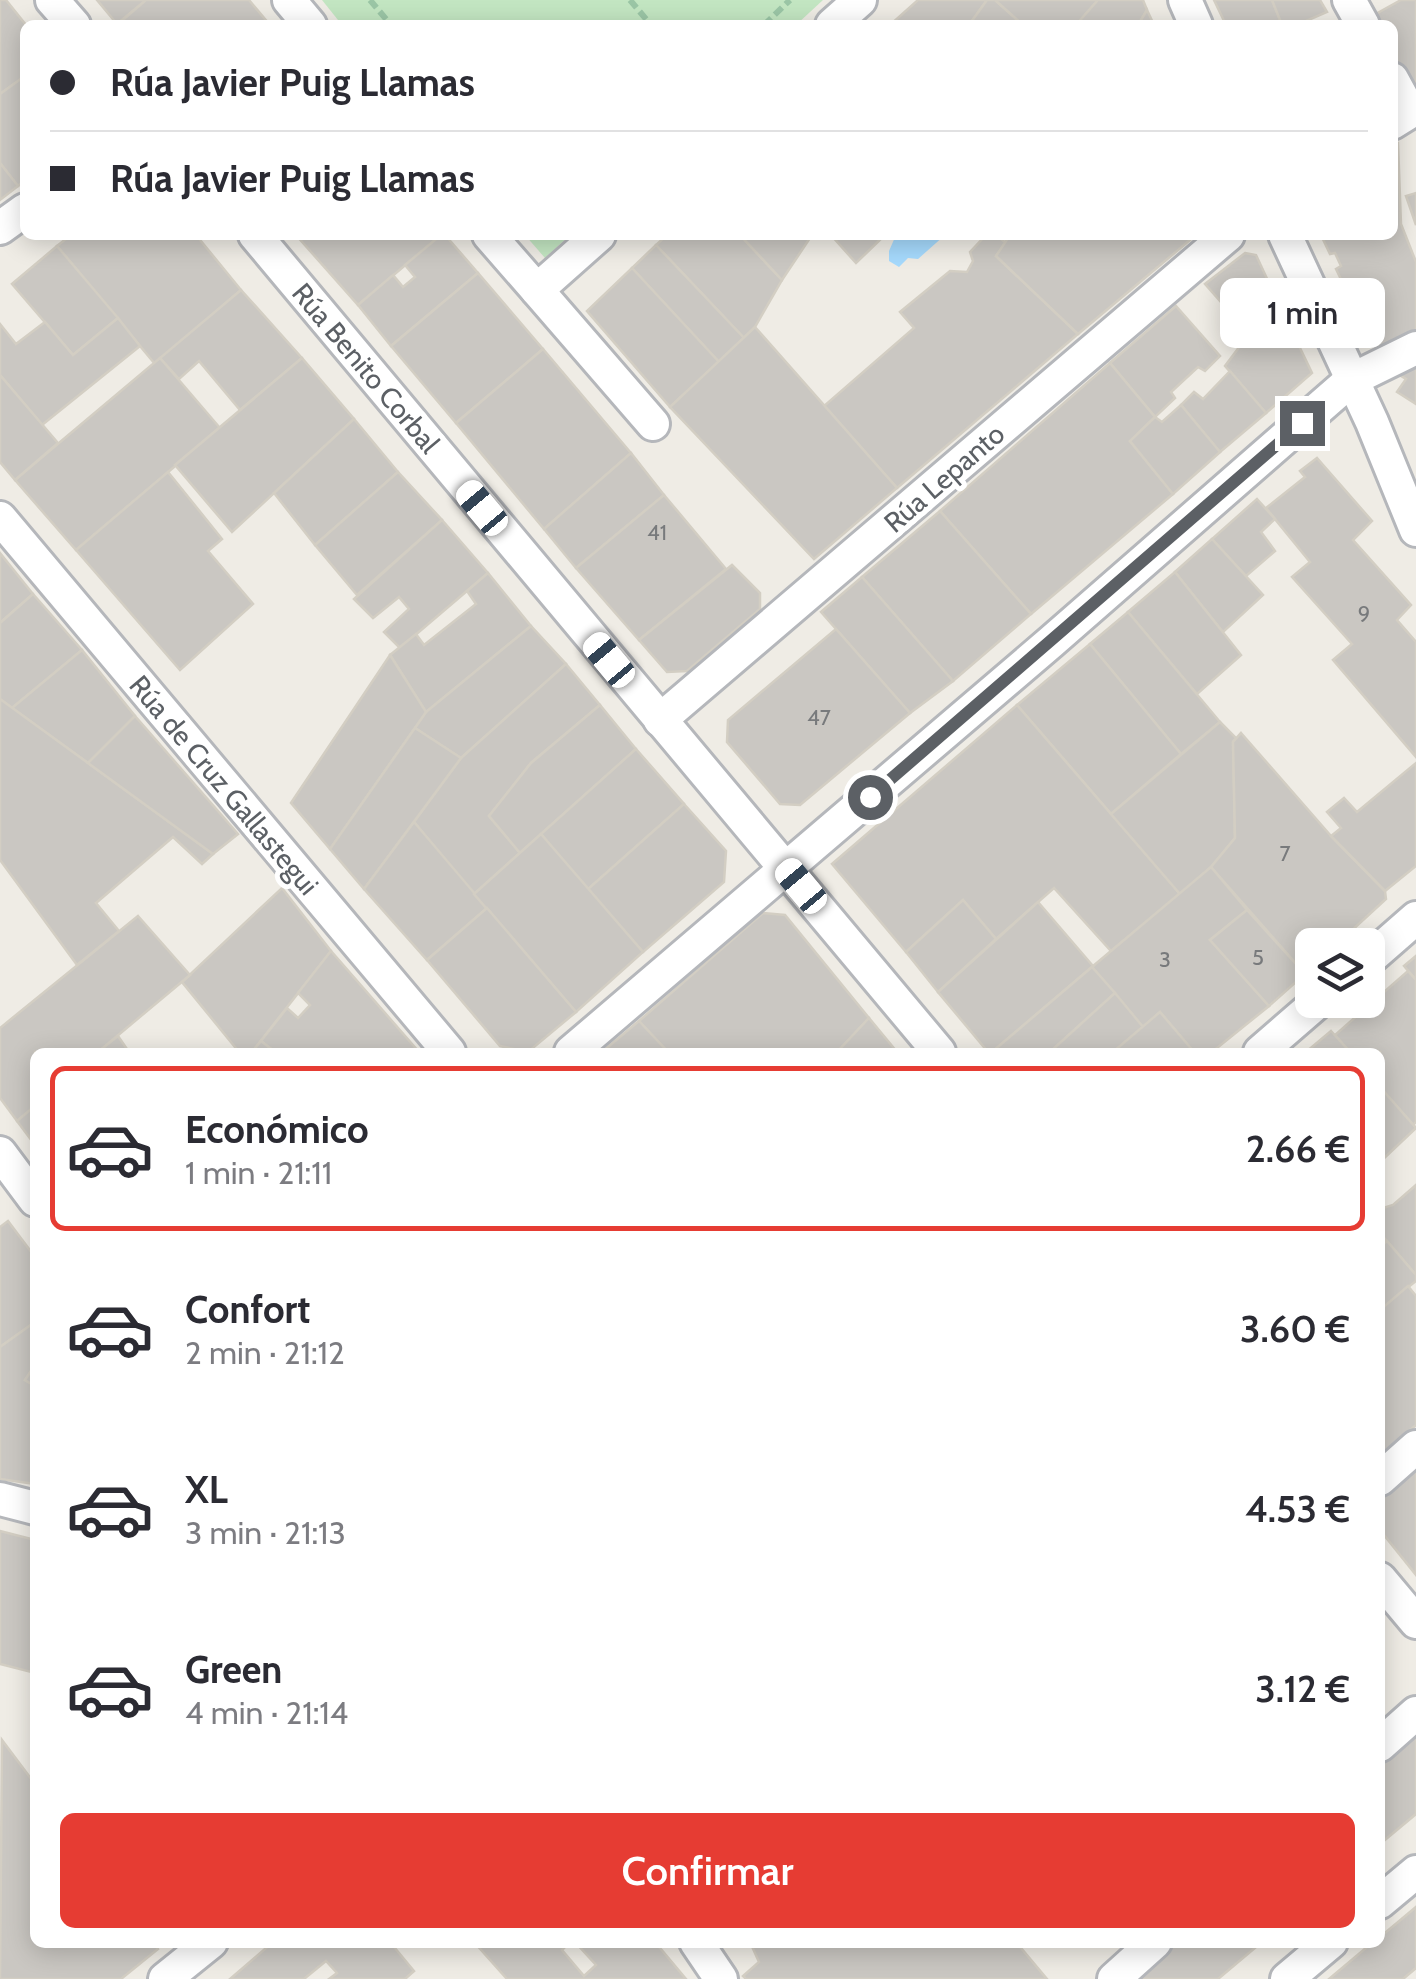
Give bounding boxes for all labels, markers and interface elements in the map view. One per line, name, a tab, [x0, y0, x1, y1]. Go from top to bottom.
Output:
text: Rúa Javier Puig Llamas	[110, 59, 475, 106]
text: Rúa Javier Puig Llamas	[110, 155, 475, 202]
street label: Rúa Benito Corbal	[285, 276, 447, 460]
callout: 1 min	[1220, 278, 1384, 348]
text: 1 min	[1267, 293, 1338, 332]
route end	[1280, 401, 1325, 446]
street label: Rúa Lepanto	[877, 417, 1011, 539]
car	[451, 475, 513, 541]
house number: 41	[647, 519, 667, 546]
house number: 9	[1358, 600, 1370, 627]
car	[578, 627, 640, 693]
street label: Rúa de Cruz Gallastegui	[122, 668, 326, 902]
house number: 47	[807, 704, 831, 731]
route start	[848, 775, 893, 820]
house number: 7	[1279, 840, 1291, 867]
car	[770, 853, 832, 919]
map controls	[1295, 928, 1385, 1018]
button: layers	[1295, 928, 1385, 1018]
house number: 5	[1252, 944, 1264, 971]
house number: 3	[1159, 946, 1171, 973]
icon: car	[65, 1104, 155, 1194]
text: Económico	[185, 1106, 369, 1153]
text: 2.66 €	[1246, 1125, 1350, 1172]
text: 1 min · 21:11	[185, 1153, 332, 1192]
icon: car	[65, 1284, 155, 1374]
text: Confort	[185, 1286, 310, 1333]
text: 3.60 €	[1240, 1305, 1350, 1352]
text: 2 min · 21:12	[185, 1333, 345, 1372]
icon: car	[65, 1464, 155, 1554]
text: XL	[185, 1466, 228, 1513]
text: 4.53 €	[1245, 1485, 1350, 1532]
text: 3 min · 21:13	[185, 1513, 346, 1552]
icon: car	[65, 1644, 155, 1734]
text: Green	[185, 1646, 282, 1693]
text: 3.12 €	[1255, 1665, 1350, 1712]
text: 4 min · 21:14	[185, 1693, 348, 1732]
button: Confirmar	[60, 1813, 1355, 1928]

